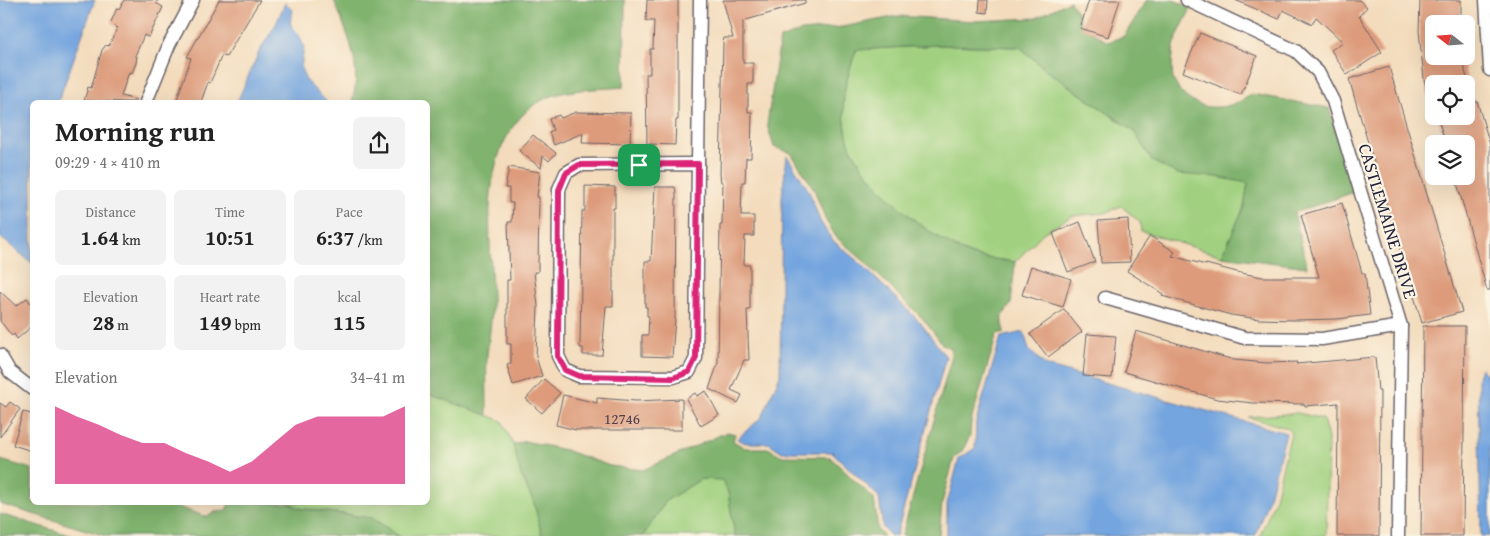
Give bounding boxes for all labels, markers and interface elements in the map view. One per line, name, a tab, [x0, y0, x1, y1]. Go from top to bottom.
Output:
north arrow	[1425, 15, 1475, 65]
map controls	[1425, 15, 1475, 185]
button: locate	[1425, 75, 1475, 125]
text: Morning run	[55, 110, 215, 151]
button: share	[353, 117, 405, 169]
button: layers	[1425, 135, 1475, 185]
street label: CASTLEMAINE DRIVE	[1352, 140, 1424, 302]
pin	[618, 144, 660, 186]
text: 09:29 · 4 × 410 m	[55, 150, 160, 174]
icon: arrive	[625, 151, 653, 179]
text: Distance	[86, 202, 136, 222]
text: Time	[215, 202, 245, 222]
text: Pace	[336, 202, 363, 222]
text: 1.64	[81, 222, 119, 253]
text: 10:51	[205, 222, 255, 253]
text: 6:37	[316, 222, 355, 253]
text: km	[119, 230, 141, 250]
text: /km	[355, 230, 383, 250]
text: Elevation	[83, 287, 138, 307]
text: Heart rate	[200, 287, 260, 307]
text: kcal	[337, 287, 361, 307]
text: 28	[93, 307, 114, 338]
text: 149	[199, 307, 232, 338]
text: 115	[333, 307, 366, 338]
text: m	[114, 315, 129, 335]
text: bpm	[232, 315, 261, 335]
text: Elevation	[55, 365, 118, 389]
text: 34–41 m	[350, 365, 405, 389]
house number: 12746	[604, 408, 640, 429]

